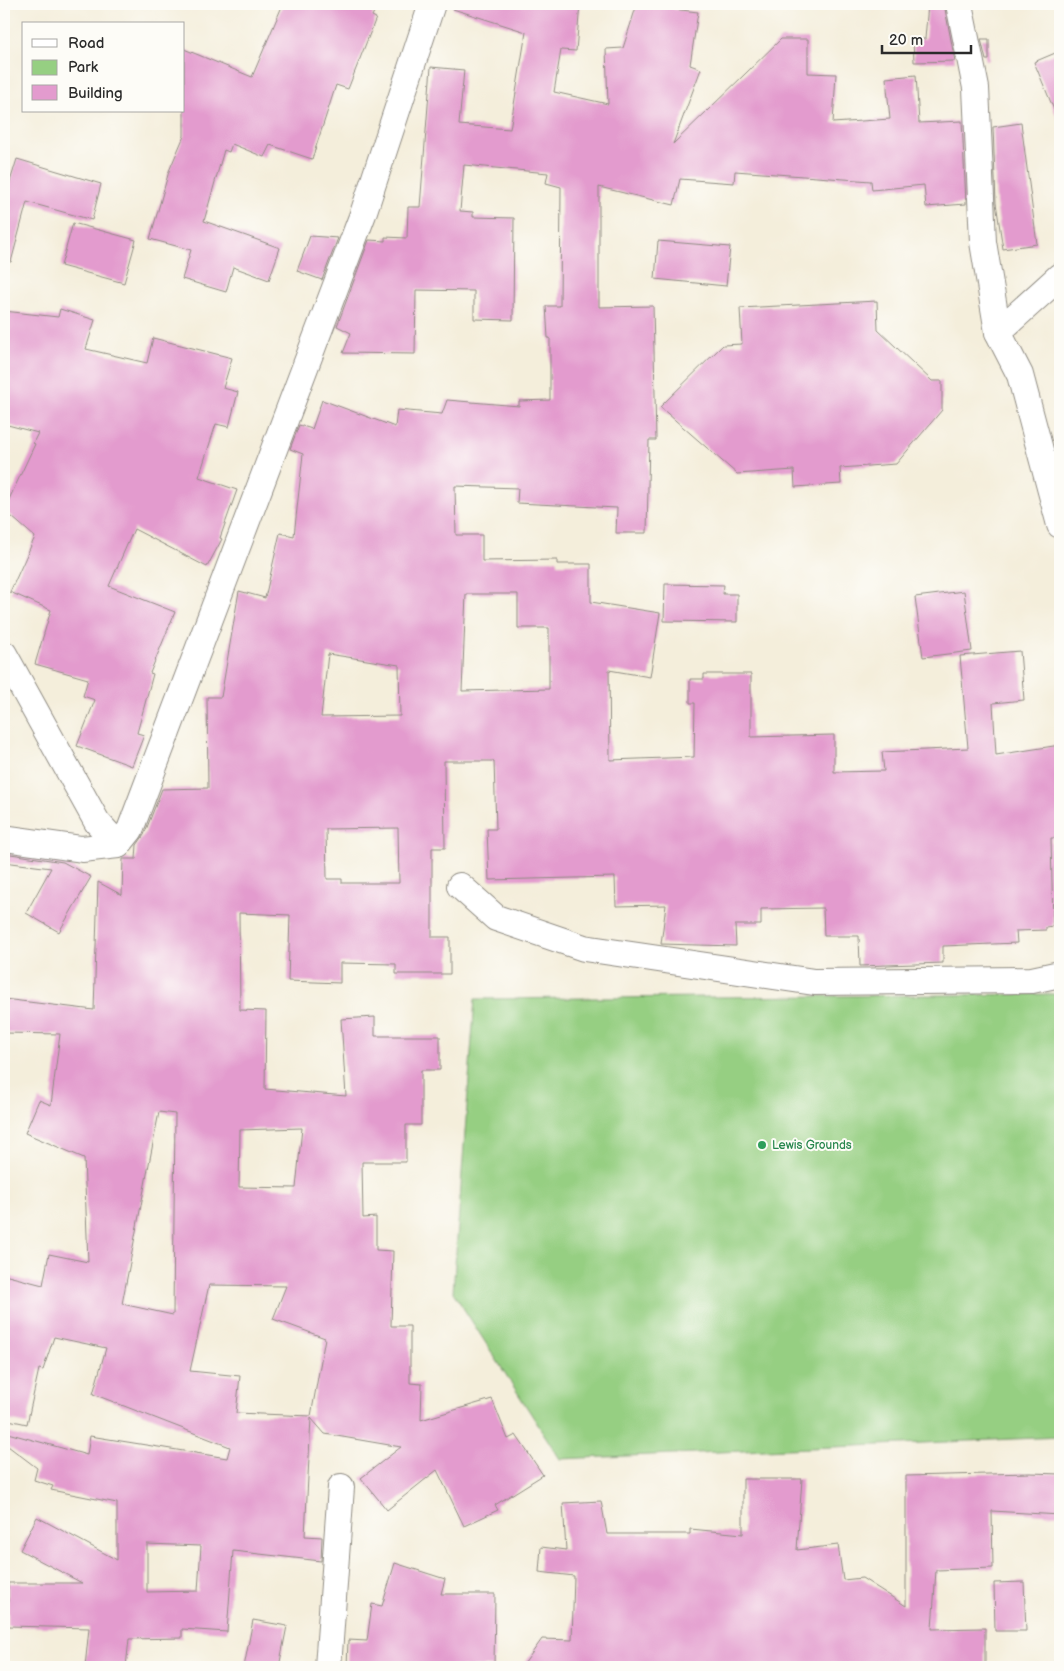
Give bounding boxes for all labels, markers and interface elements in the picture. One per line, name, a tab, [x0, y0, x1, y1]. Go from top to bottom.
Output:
legend	[22, 22, 185, 112]
scale bar	[882, 22, 970, 54]
text: 20 m	[889, 31, 923, 50]
text: Road	[68, 34, 104, 53]
text: Park	[68, 58, 99, 77]
text: Building	[68, 84, 123, 103]
place label: Lewis Grounds	[772, 1138, 852, 1153]
marker: Lewis Grounds	[756, 1139, 768, 1151]

